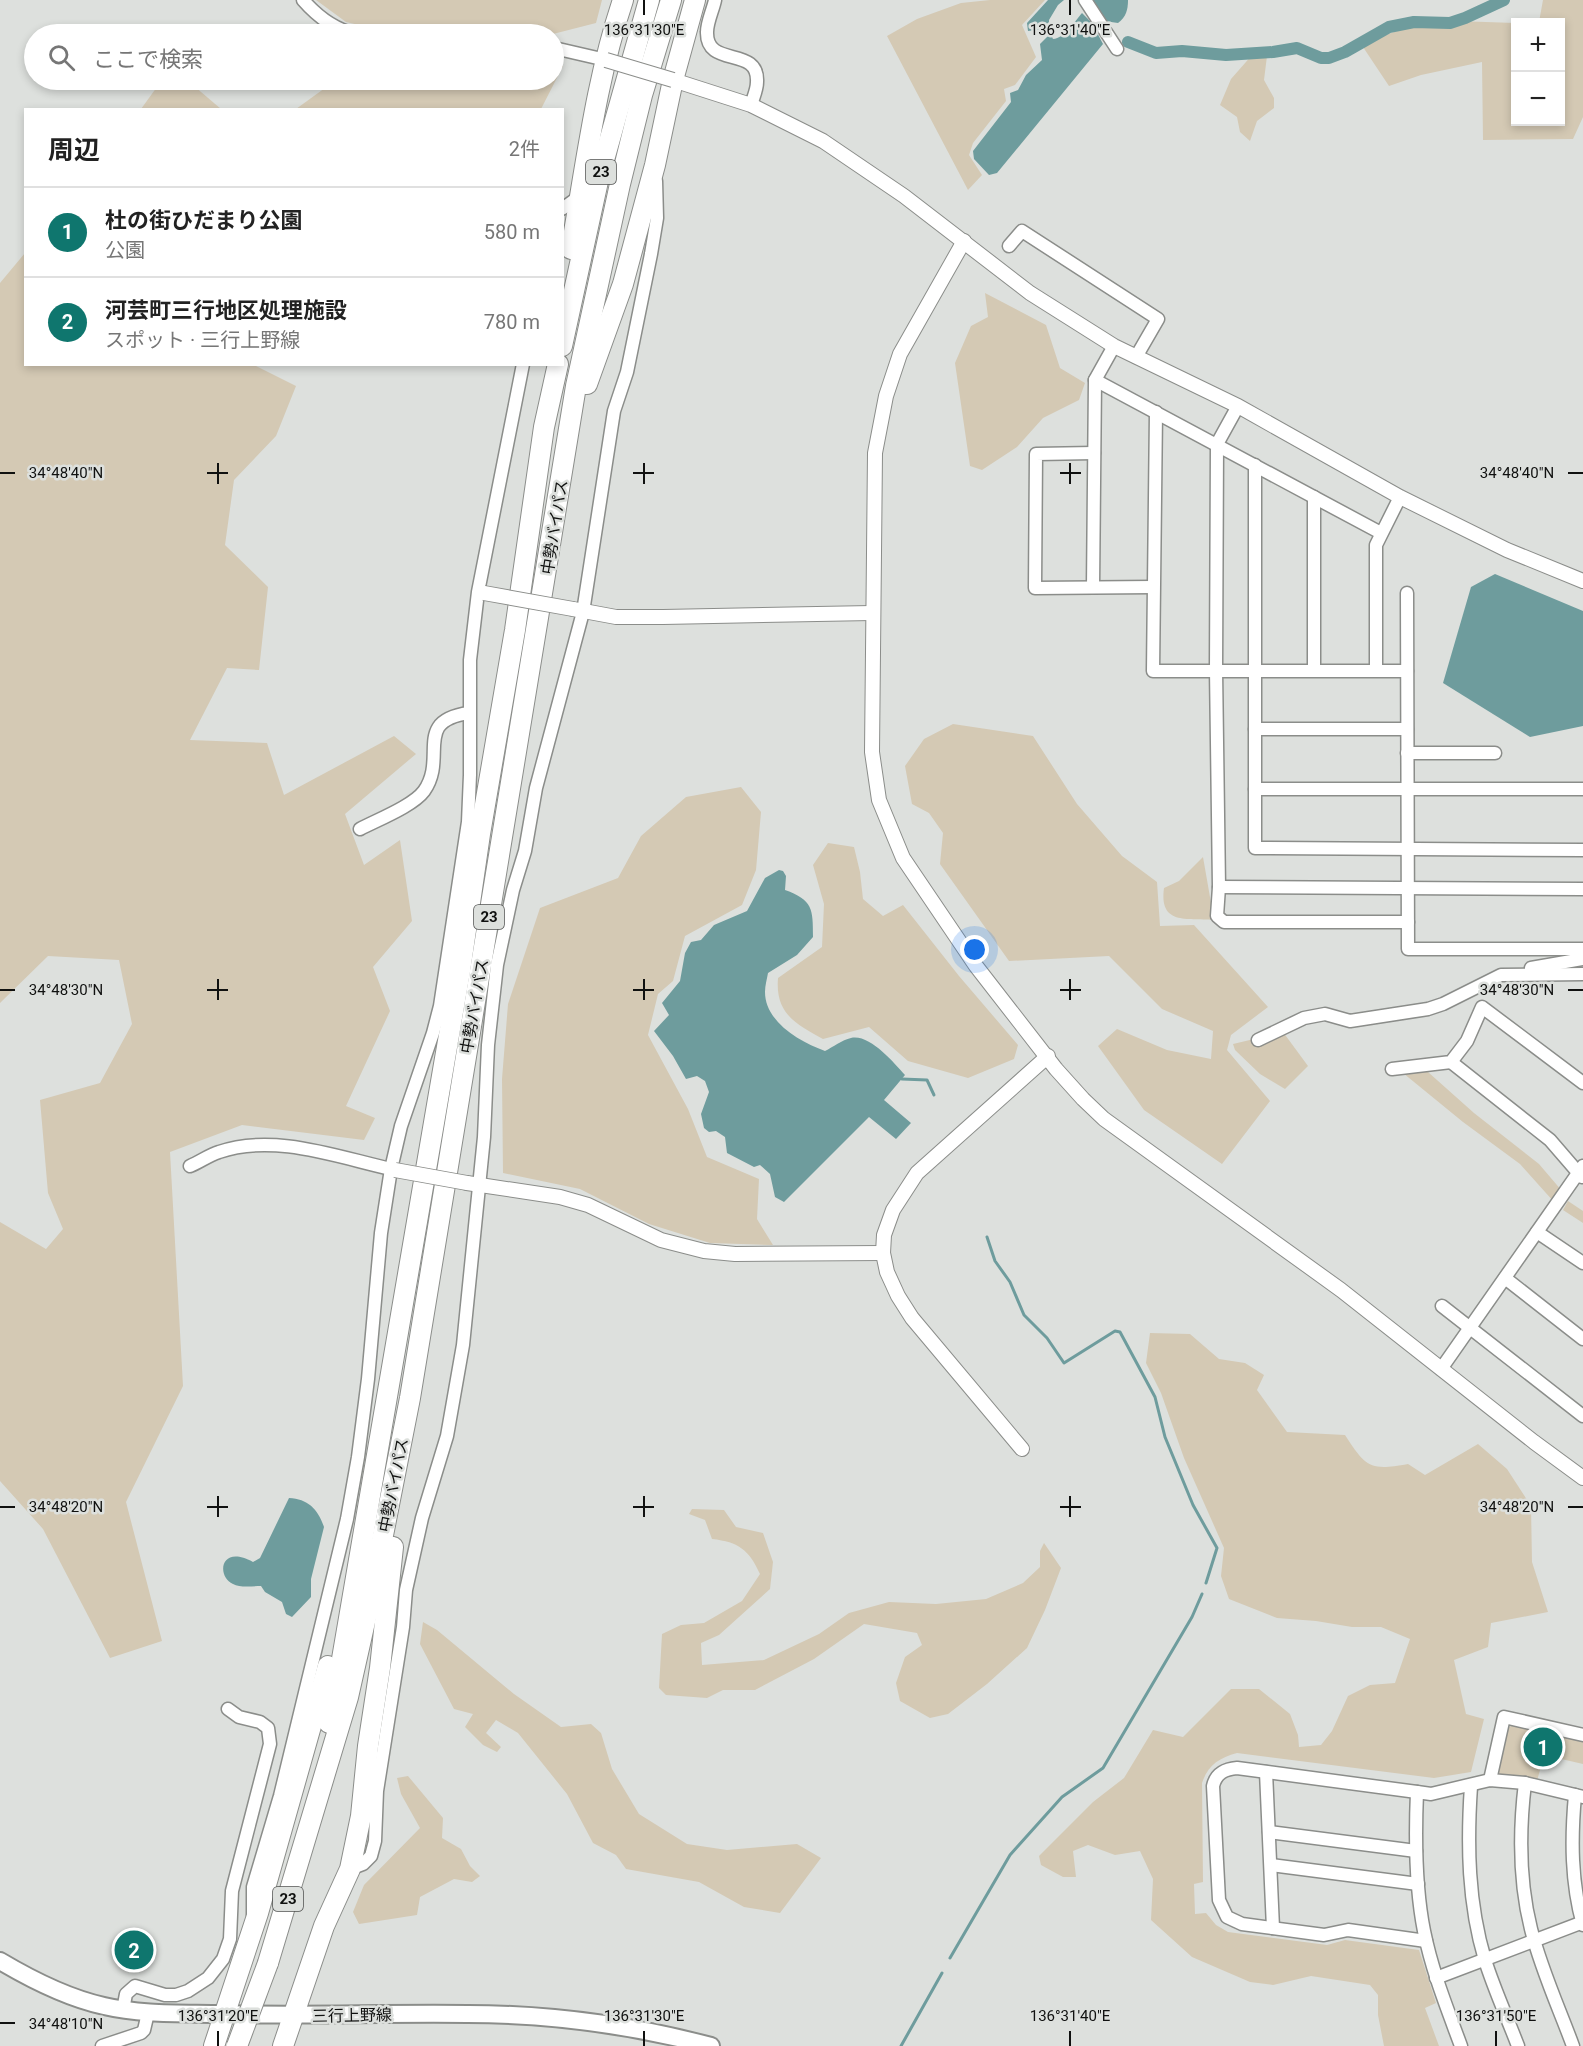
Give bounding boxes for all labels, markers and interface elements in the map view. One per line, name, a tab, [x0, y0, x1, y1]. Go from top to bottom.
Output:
map controls	[1511, 18, 1565, 126]
button: +	[1511, 18, 1565, 72]
text: 136°31'30"E	[604, 21, 685, 39]
text: 136°31'40"E	[1030, 21, 1111, 39]
search box	[24, 24, 564, 90]
icon: search	[45, 41, 78, 74]
text: ここで検索	[93, 47, 203, 72]
button: −	[1511, 72, 1565, 126]
text: 周辺	[48, 135, 100, 165]
text: 2件	[509, 137, 540, 161]
road number: 23	[586, 160, 616, 184]
text: 杜の街ひだまり公園	[105, 208, 303, 233]
text: 1	[62, 220, 73, 244]
text: 580 m	[484, 220, 540, 244]
text: 公園	[105, 238, 145, 262]
text: 河芸町三行地区処理施設	[105, 298, 347, 323]
text: 2	[62, 310, 73, 334]
text: 780 m	[484, 310, 540, 334]
text: スポット · 三行上野線	[105, 328, 300, 352]
text: 34°48'40"N	[29, 464, 103, 482]
text: 34°48'40"N	[1480, 464, 1554, 482]
street label: 中勢バイパス	[538, 478, 571, 576]
road number: 23	[474, 905, 504, 929]
your location	[960, 935, 989, 964]
street label: 中勢バイパス	[457, 957, 492, 1055]
text: 34°48'30"N	[29, 981, 103, 999]
text: 34°48'30"N	[1480, 981, 1554, 999]
street label: 中勢バイパス	[375, 1436, 412, 1534]
text: 34°48'20"N	[29, 1498, 103, 1516]
text: 34°48'20"N	[1480, 1498, 1554, 1516]
pin: 1	[1524, 1724, 1562, 1770]
road number: 23	[273, 1887, 303, 1911]
pin: 2	[114, 1928, 154, 1972]
street label: 三行上野線	[312, 2005, 392, 2026]
text: 136°31'20"E	[178, 2007, 259, 2025]
text: 136°31'30"E	[604, 2007, 685, 2025]
text: 136°31'40"E	[1030, 2007, 1111, 2025]
text: 136°31'50"E	[1456, 2007, 1537, 2025]
text: 34°48'10"N	[29, 2015, 103, 2033]

